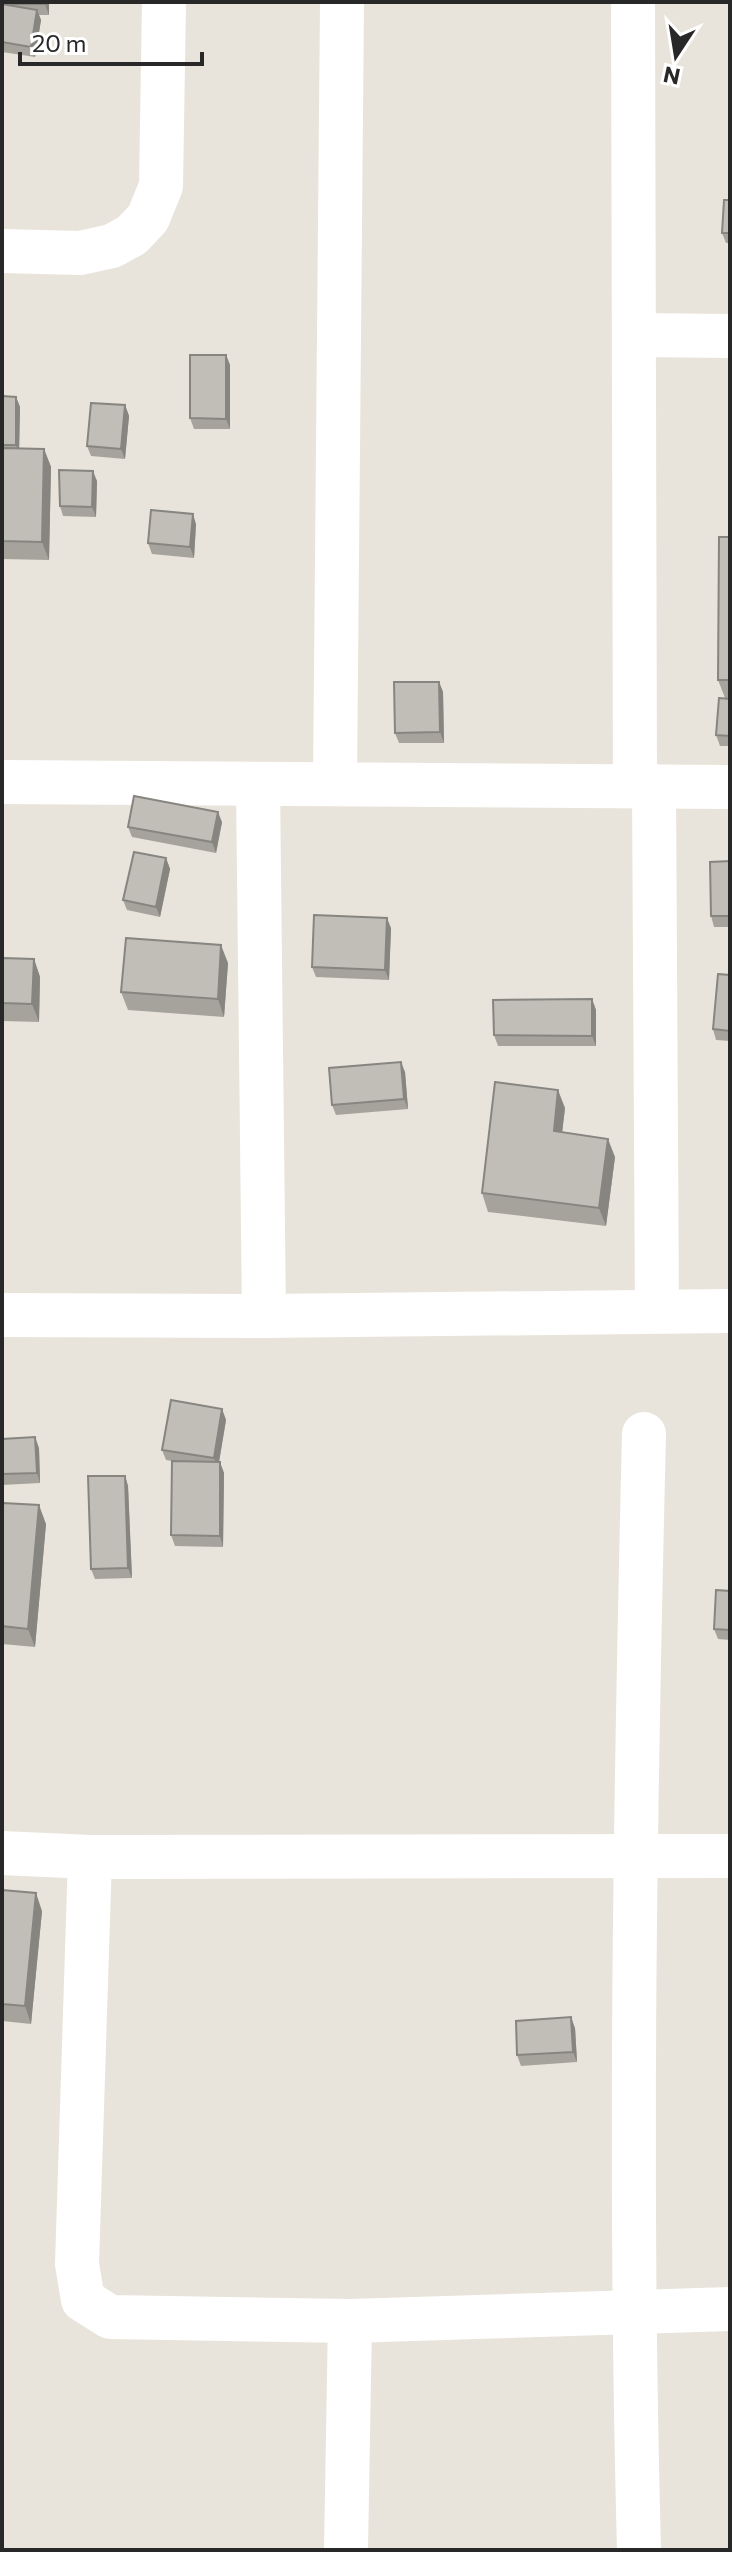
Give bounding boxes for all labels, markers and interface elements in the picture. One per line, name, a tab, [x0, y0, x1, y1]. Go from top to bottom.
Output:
scale bar	[20, 16, 202, 66]
north arrow	[636, 16, 716, 96]
text: 20 m	[32, 28, 86, 57]
text: N	[661, 61, 683, 91]

